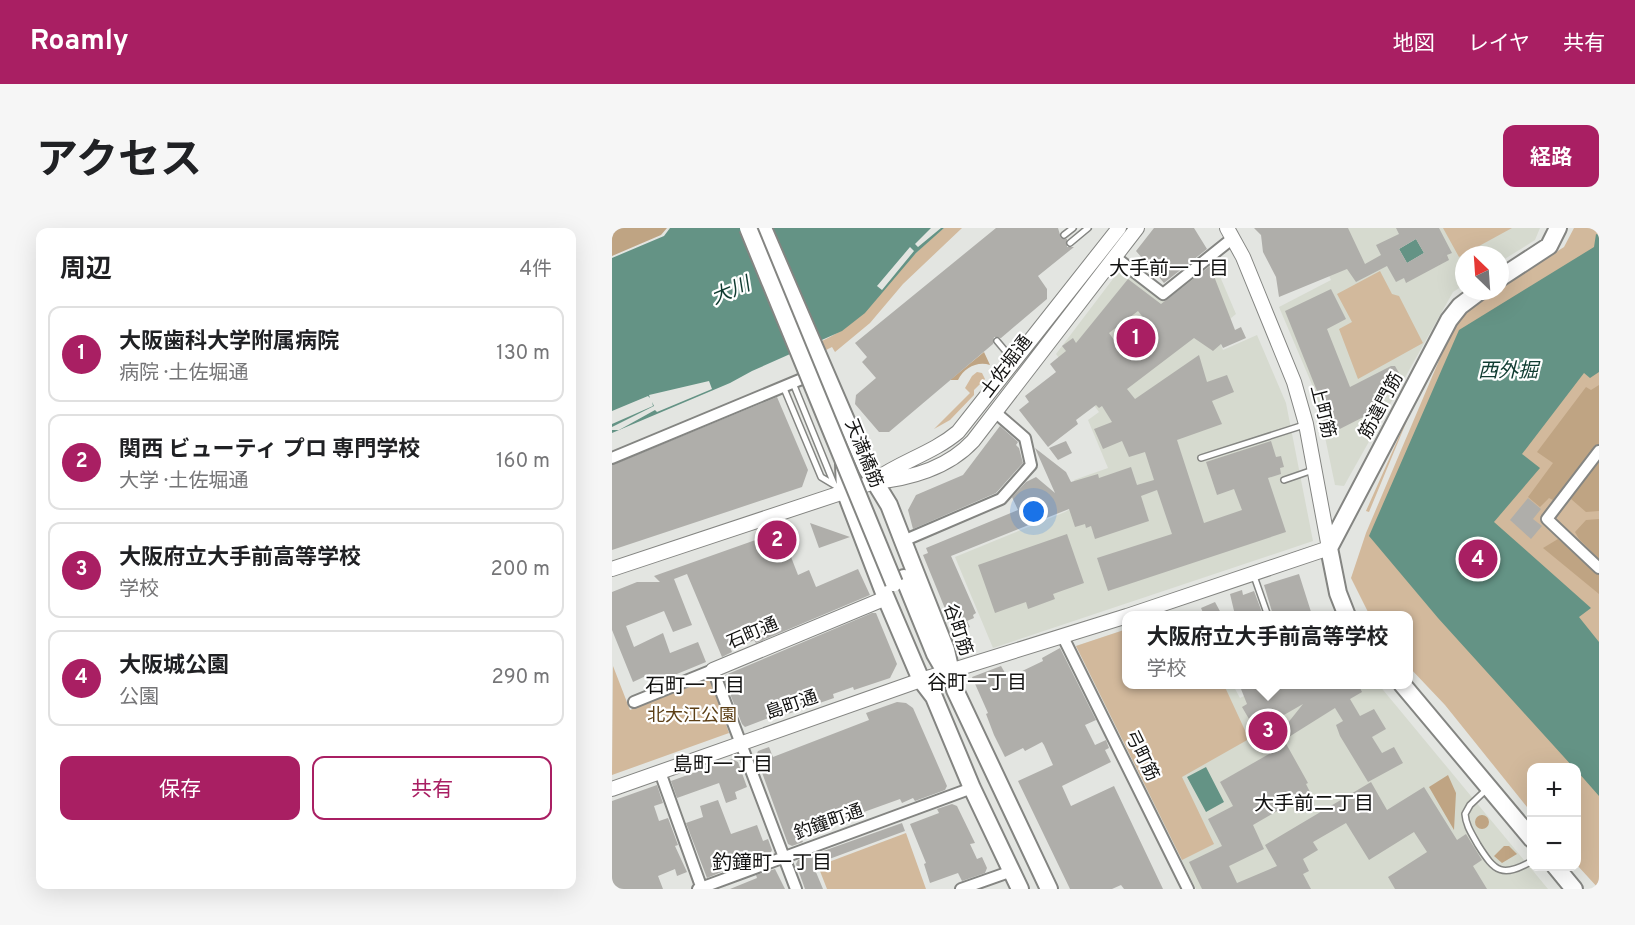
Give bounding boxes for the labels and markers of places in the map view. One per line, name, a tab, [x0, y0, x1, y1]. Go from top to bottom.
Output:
pin: 1	[1116, 316, 1156, 360]
pin: 2	[758, 518, 796, 562]
pin: 4	[1458, 536, 1498, 582]
pin: 3	[1248, 708, 1288, 754]

